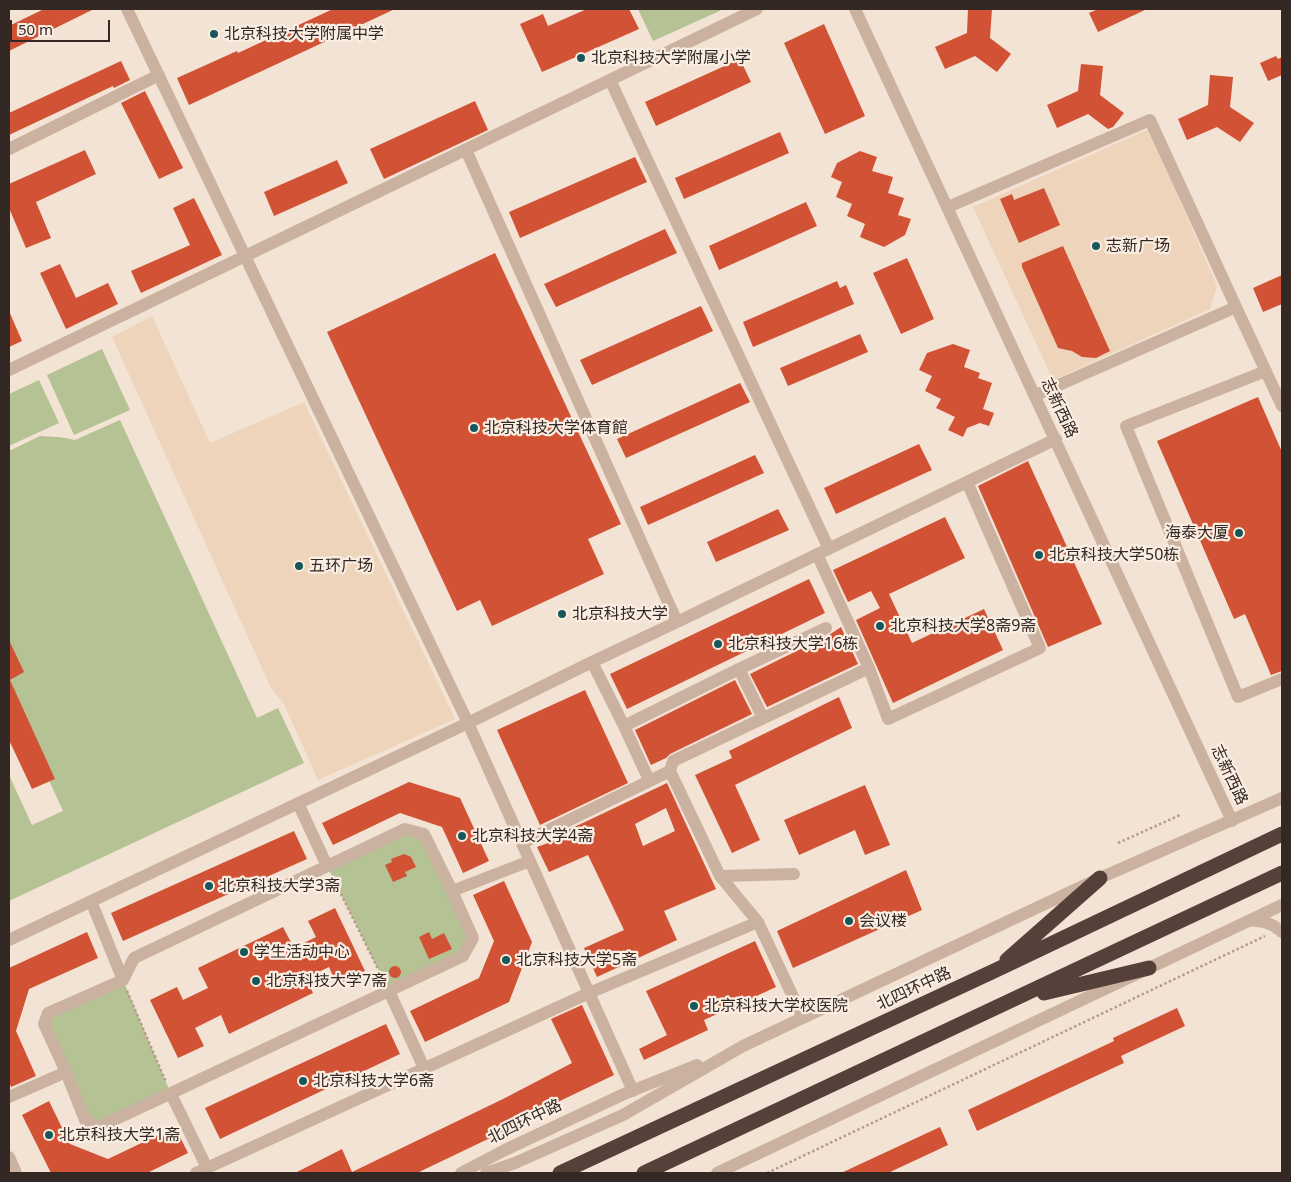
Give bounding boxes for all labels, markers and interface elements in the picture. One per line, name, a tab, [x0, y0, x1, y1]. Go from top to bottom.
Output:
scale bar	[12, 10, 112, 42]
text: 50 m	[18, 19, 53, 39]
place label: 北京科技大学附属中学	[224, 24, 384, 44]
marker: 北京科技大学附属中学	[208, 28, 220, 40]
place label: 北京科技大学附属小学	[591, 48, 751, 68]
marker: 北京科技大学附属小学	[575, 52, 587, 64]
place label: 志新广场	[1106, 236, 1170, 256]
marker: 志新广场	[1090, 240, 1102, 252]
street label: 志新西路	[1037, 375, 1081, 441]
place label: 北京科技大学体育館	[484, 418, 628, 438]
marker: 北京科技大学体育館	[468, 422, 480, 434]
place label: 海泰大厦	[1165, 523, 1229, 543]
marker: 海泰大厦	[1233, 527, 1245, 539]
place label: 北京科技大学50栋	[1049, 545, 1179, 565]
marker: 北京科技大学50栋	[1033, 549, 1045, 561]
place label: 五环广场	[309, 556, 373, 576]
marker: 五环广场	[293, 560, 305, 572]
place label: 北京科技大学	[572, 604, 668, 624]
marker: 北京科技大学	[556, 608, 568, 620]
place label: 北京科技大学8斋9斋	[890, 616, 1036, 636]
marker: 北京科技大学8斋9斋	[874, 620, 886, 632]
place label: 北京科技大学16栋	[728, 634, 858, 654]
marker: 北京科技大学16栋	[712, 638, 724, 650]
street label: 志新西路	[1207, 742, 1251, 808]
place label: 北京科技大学4斋	[472, 826, 593, 846]
marker: 北京科技大学4斋	[456, 830, 468, 842]
place label: 北京科技大学3斋	[219, 876, 340, 896]
marker: 北京科技大学3斋	[203, 880, 215, 892]
place label: 会议楼	[859, 911, 907, 931]
marker: 会议楼	[843, 915, 855, 927]
place label: 学生活动中心	[254, 942, 350, 962]
marker: 学生活动中心	[238, 946, 250, 958]
place label: 北京科技大学5斋	[516, 950, 637, 970]
marker: 北京科技大学5斋	[500, 954, 512, 966]
street label: 北四环中路	[874, 963, 954, 1015]
place label: 北京科技大学7斋	[266, 971, 387, 991]
marker: 北京科技大学7斋	[250, 975, 262, 987]
place label: 北京科技大学校医院	[704, 996, 848, 1016]
marker: 北京科技大学校医院	[688, 1000, 700, 1012]
place label: 北京科技大学6斋	[313, 1071, 434, 1091]
marker: 北京科技大学6斋	[297, 1075, 309, 1087]
street label: 北四环中路	[485, 1096, 565, 1148]
place label: 北京科技大学1斋	[59, 1125, 180, 1145]
marker: 北京科技大学1斋	[43, 1129, 55, 1141]

